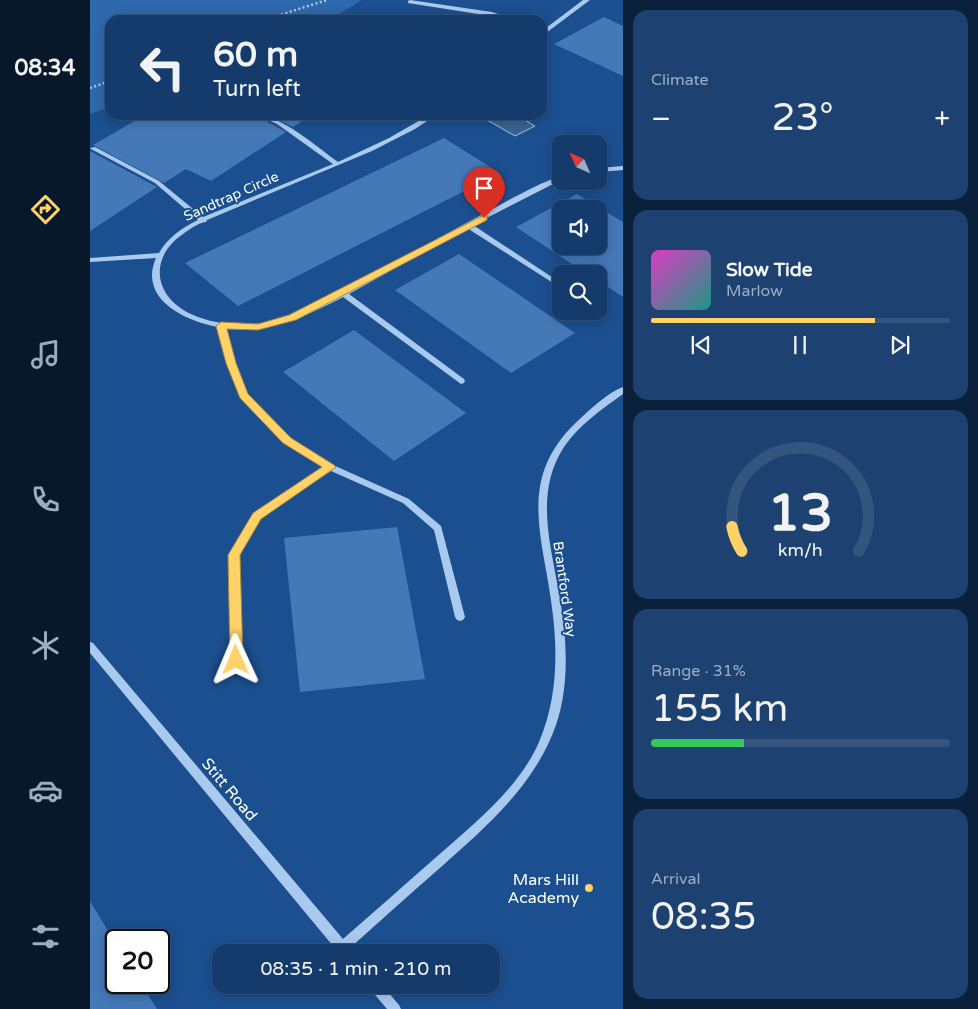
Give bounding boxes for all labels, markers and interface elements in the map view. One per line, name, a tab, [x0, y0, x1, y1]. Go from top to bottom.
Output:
text: 60 m	[213, 34, 298, 76]
icon: left	[130, 35, 195, 100]
text: 08:34	[15, 55, 75, 81]
text: Climate	[651, 70, 709, 90]
text: Turn left	[213, 76, 301, 102]
text: 23°	[772, 95, 834, 141]
text: −	[651, 102, 671, 136]
text: +	[934, 102, 950, 136]
north arrow	[552, 135, 608, 190]
map controls	[552, 135, 607, 320]
pin	[463, 167, 505, 218]
street label: Sandtrap Circle	[181, 168, 281, 225]
icon: arrive	[470, 174, 498, 202]
icon: directions	[28, 192, 63, 227]
button: sound	[552, 200, 607, 255]
text: Slow Tide	[726, 259, 813, 281]
button: search	[552, 265, 607, 320]
text: Marlow	[726, 281, 783, 301]
icon: previous	[687, 331, 715, 359]
icon: pause	[786, 331, 814, 359]
icon: next	[886, 331, 914, 359]
icon: music	[28, 337, 63, 372]
icon: phone	[28, 482, 63, 517]
text: 13	[768, 482, 833, 545]
street label: Brantford Way	[549, 540, 580, 638]
text: km/h	[778, 540, 823, 561]
icon: climate	[28, 628, 63, 663]
position arrow	[209, 633, 261, 685]
text: Range · 31%	[651, 661, 746, 681]
text: 155 km	[651, 686, 788, 732]
street label: Stitt Road	[197, 754, 261, 825]
icon: car	[28, 773, 63, 808]
text: Arrival	[651, 869, 700, 889]
place label: Mars Hill Academy	[507, 870, 579, 908]
marker: Mars Hill Academy	[583, 882, 595, 894]
text: 08:35	[651, 894, 756, 940]
icon: filters	[28, 919, 63, 954]
speed limit sign: 20	[105, 929, 170, 994]
text: 08:35 · 1 min · 210 m	[260, 958, 452, 980]

